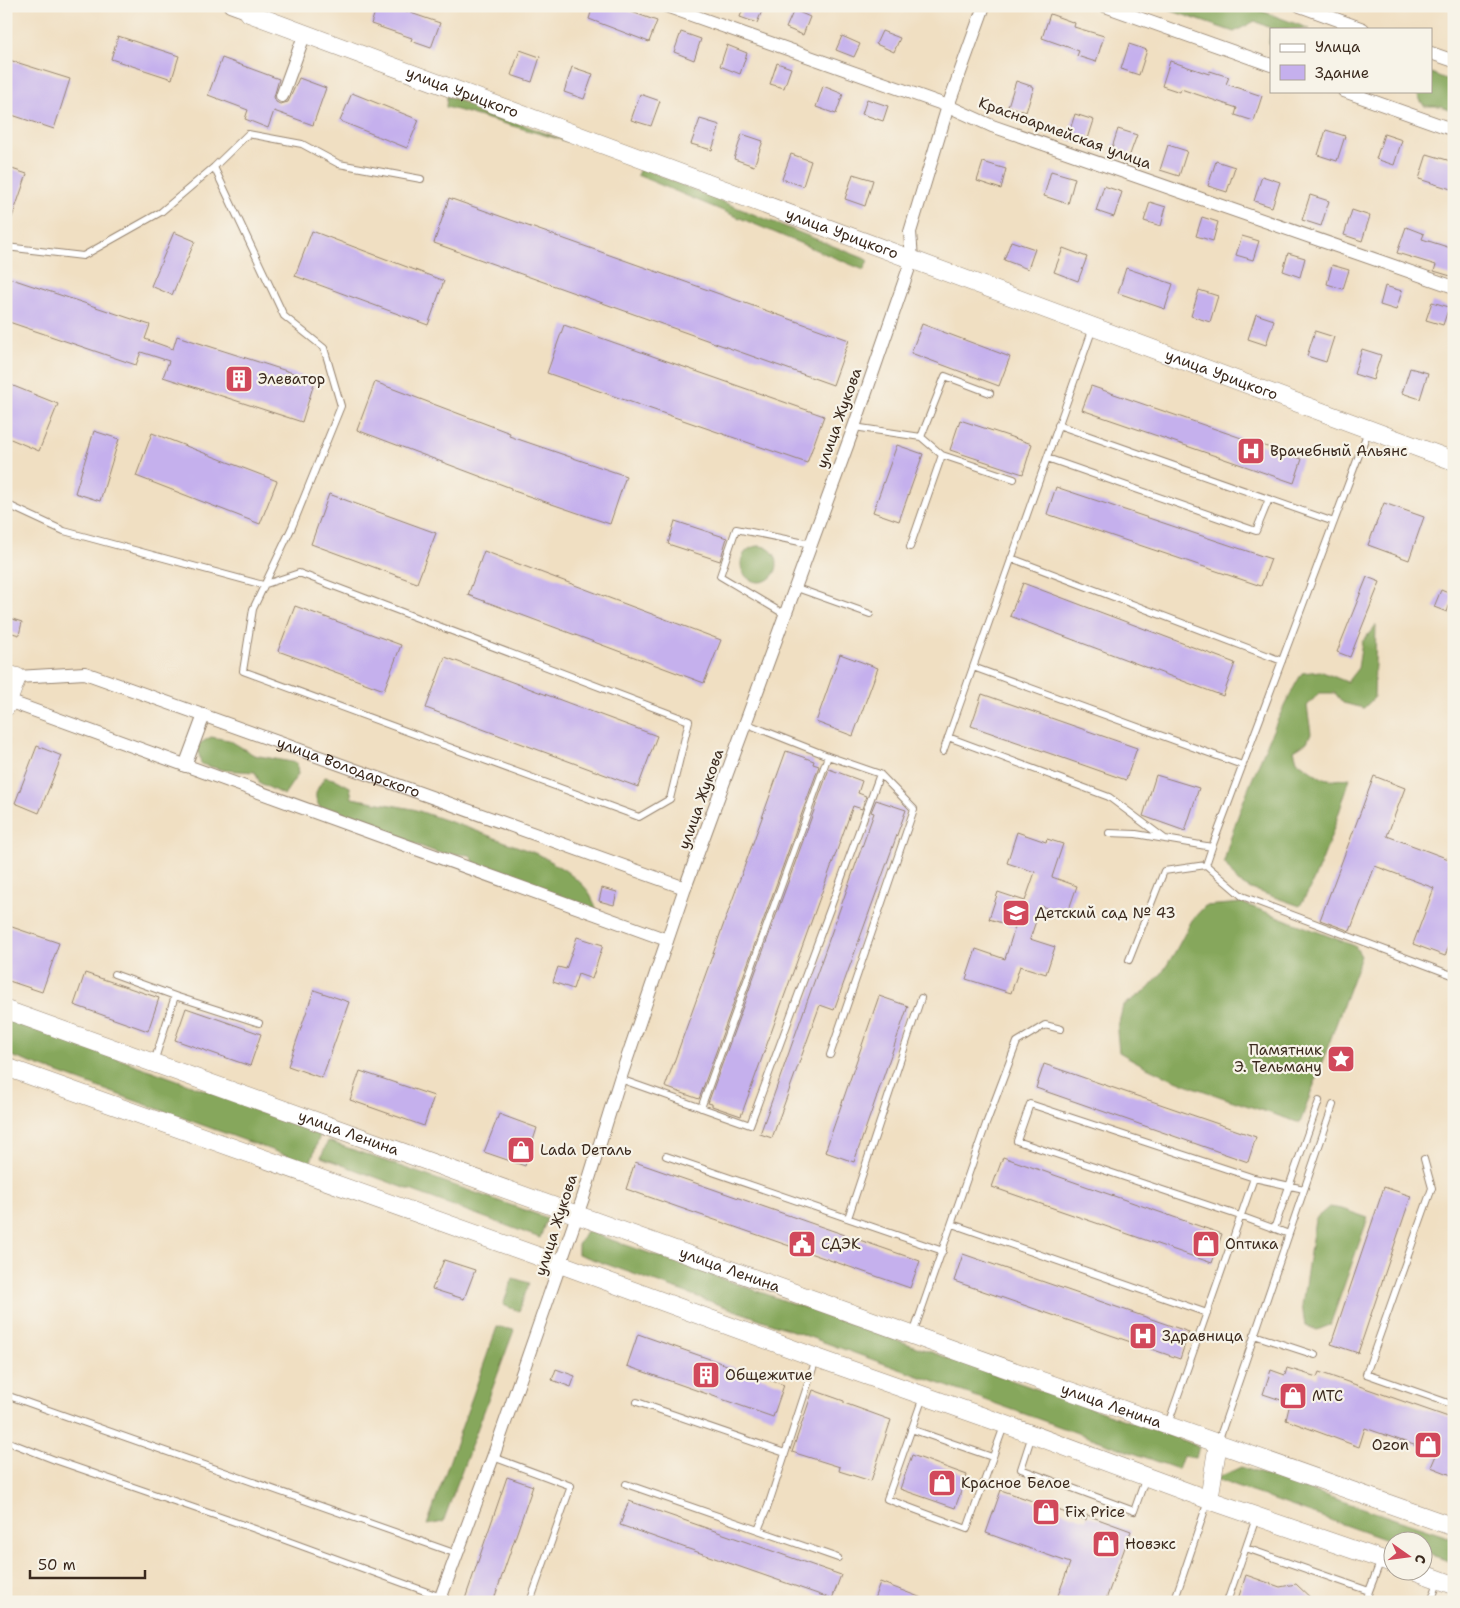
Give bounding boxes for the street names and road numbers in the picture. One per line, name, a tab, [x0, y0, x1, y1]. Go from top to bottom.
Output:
street label: улица Урицкого	[403, 62, 522, 122]
street label: Красноармейская улица	[976, 92, 1155, 174]
street label: улица Урицкого	[783, 203, 901, 264]
street label: улица Урицкого	[1163, 345, 1281, 405]
street label: улица Жукова	[812, 364, 867, 471]
street label: улица Володарского	[274, 733, 423, 802]
street label: улица Жукова	[674, 745, 729, 852]
street label: улица Ленина	[296, 1106, 402, 1160]
street label: улица Жукова	[530, 1171, 582, 1278]
street label: улица Ленина	[677, 1242, 783, 1297]
street label: улица Ленина	[1058, 1379, 1165, 1433]

